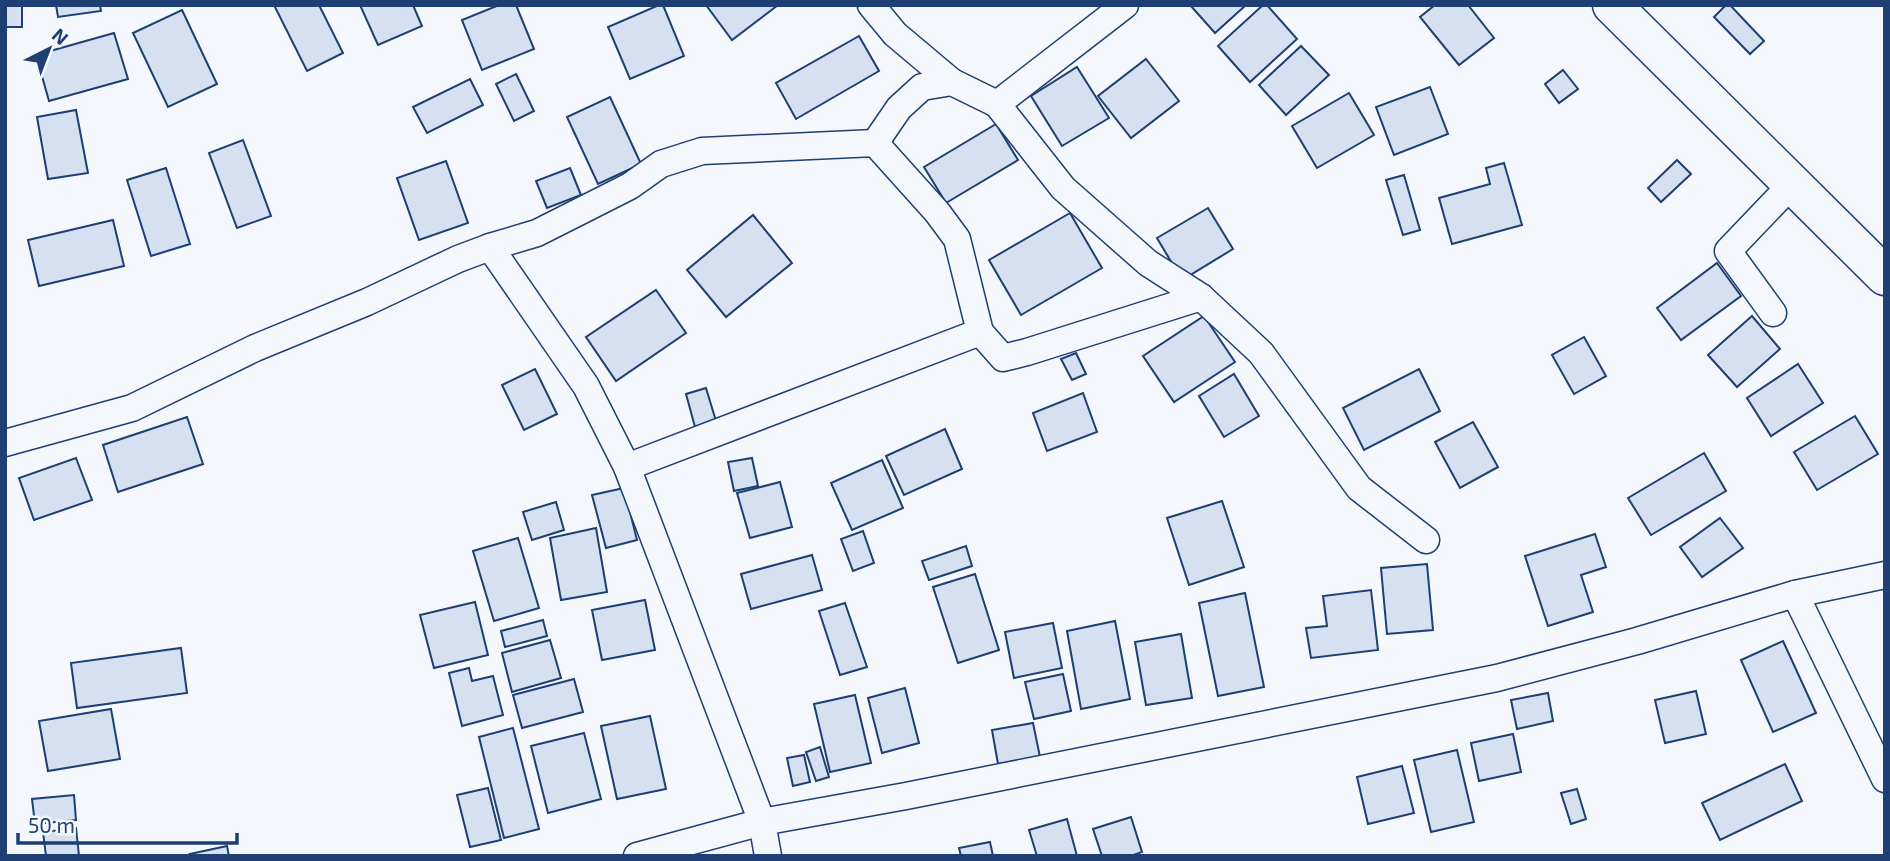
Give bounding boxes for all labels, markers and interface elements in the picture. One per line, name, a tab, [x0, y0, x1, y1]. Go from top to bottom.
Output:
north arrow	[14, 14, 84, 84]
text: N	[48, 23, 74, 49]
scale bar	[18, 802, 236, 846]
text: 50 m	[28, 812, 75, 837]

